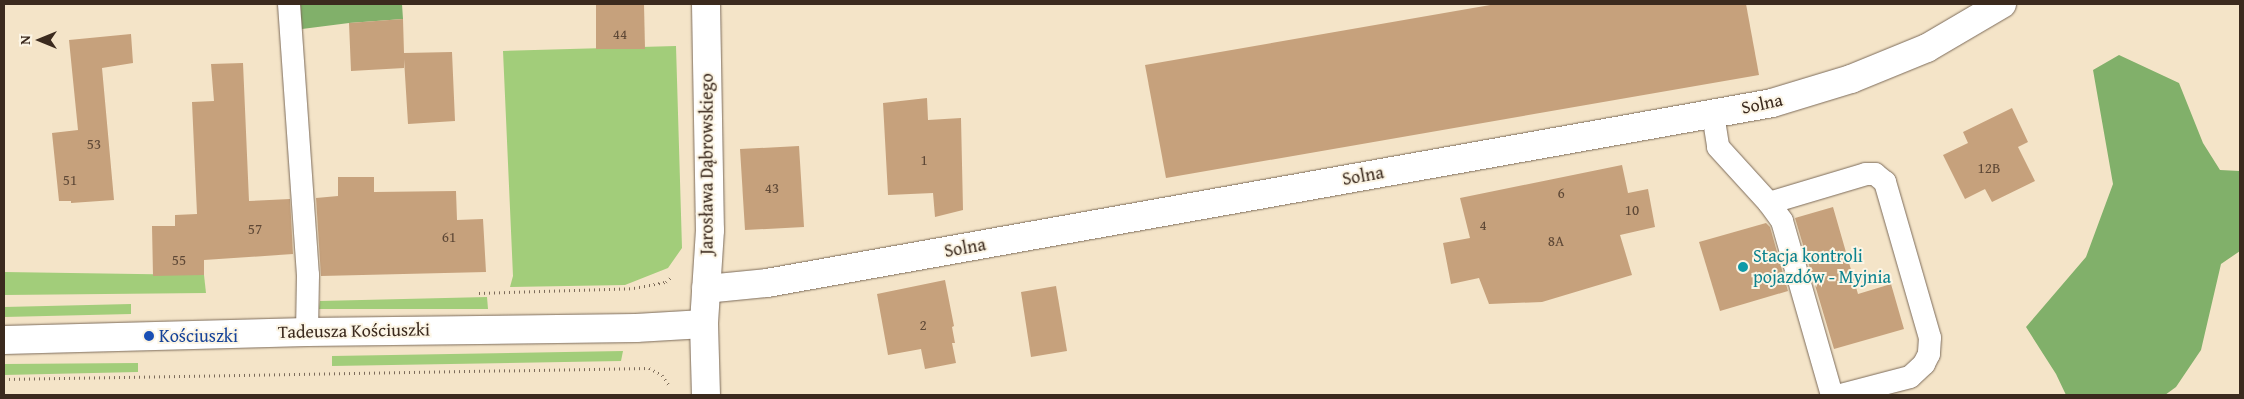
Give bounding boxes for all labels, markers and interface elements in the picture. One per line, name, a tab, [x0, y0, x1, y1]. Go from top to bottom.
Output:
north arrow	[15, 15, 65, 65]
house number: 44	[613, 25, 627, 43]
text: N	[15, 35, 35, 45]
street label: Jarosława Dąbrowskiego	[696, 73, 718, 255]
street label: Solna	[1739, 89, 1785, 119]
house number: 53	[87, 135, 101, 153]
house number: 1	[920, 151, 928, 169]
house number: 12B	[1978, 159, 2000, 177]
street label: Solna	[1341, 162, 1385, 190]
house number: 51	[63, 171, 77, 189]
house number: 43	[765, 179, 779, 197]
house number: 6	[1557, 184, 1565, 202]
house number: 10	[1625, 201, 1639, 219]
house number: 4	[1479, 216, 1487, 234]
house number: 57	[248, 220, 262, 238]
house number: 61	[442, 228, 456, 246]
house number: 8A	[1548, 232, 1564, 250]
street label: Solna	[943, 234, 987, 262]
place label: Stacja kontroli pojazdów - Myjnia	[1753, 246, 1891, 288]
house number: 55	[172, 251, 186, 269]
marker: Stacja kontroli pojazdów - Myjnia	[1737, 261, 1749, 273]
house number: 2	[919, 316, 927, 334]
street label: Tadeusza Kościuszki	[278, 319, 430, 343]
place label: Kościuszki	[159, 325, 238, 347]
marker: Kościuszki	[143, 330, 155, 342]

